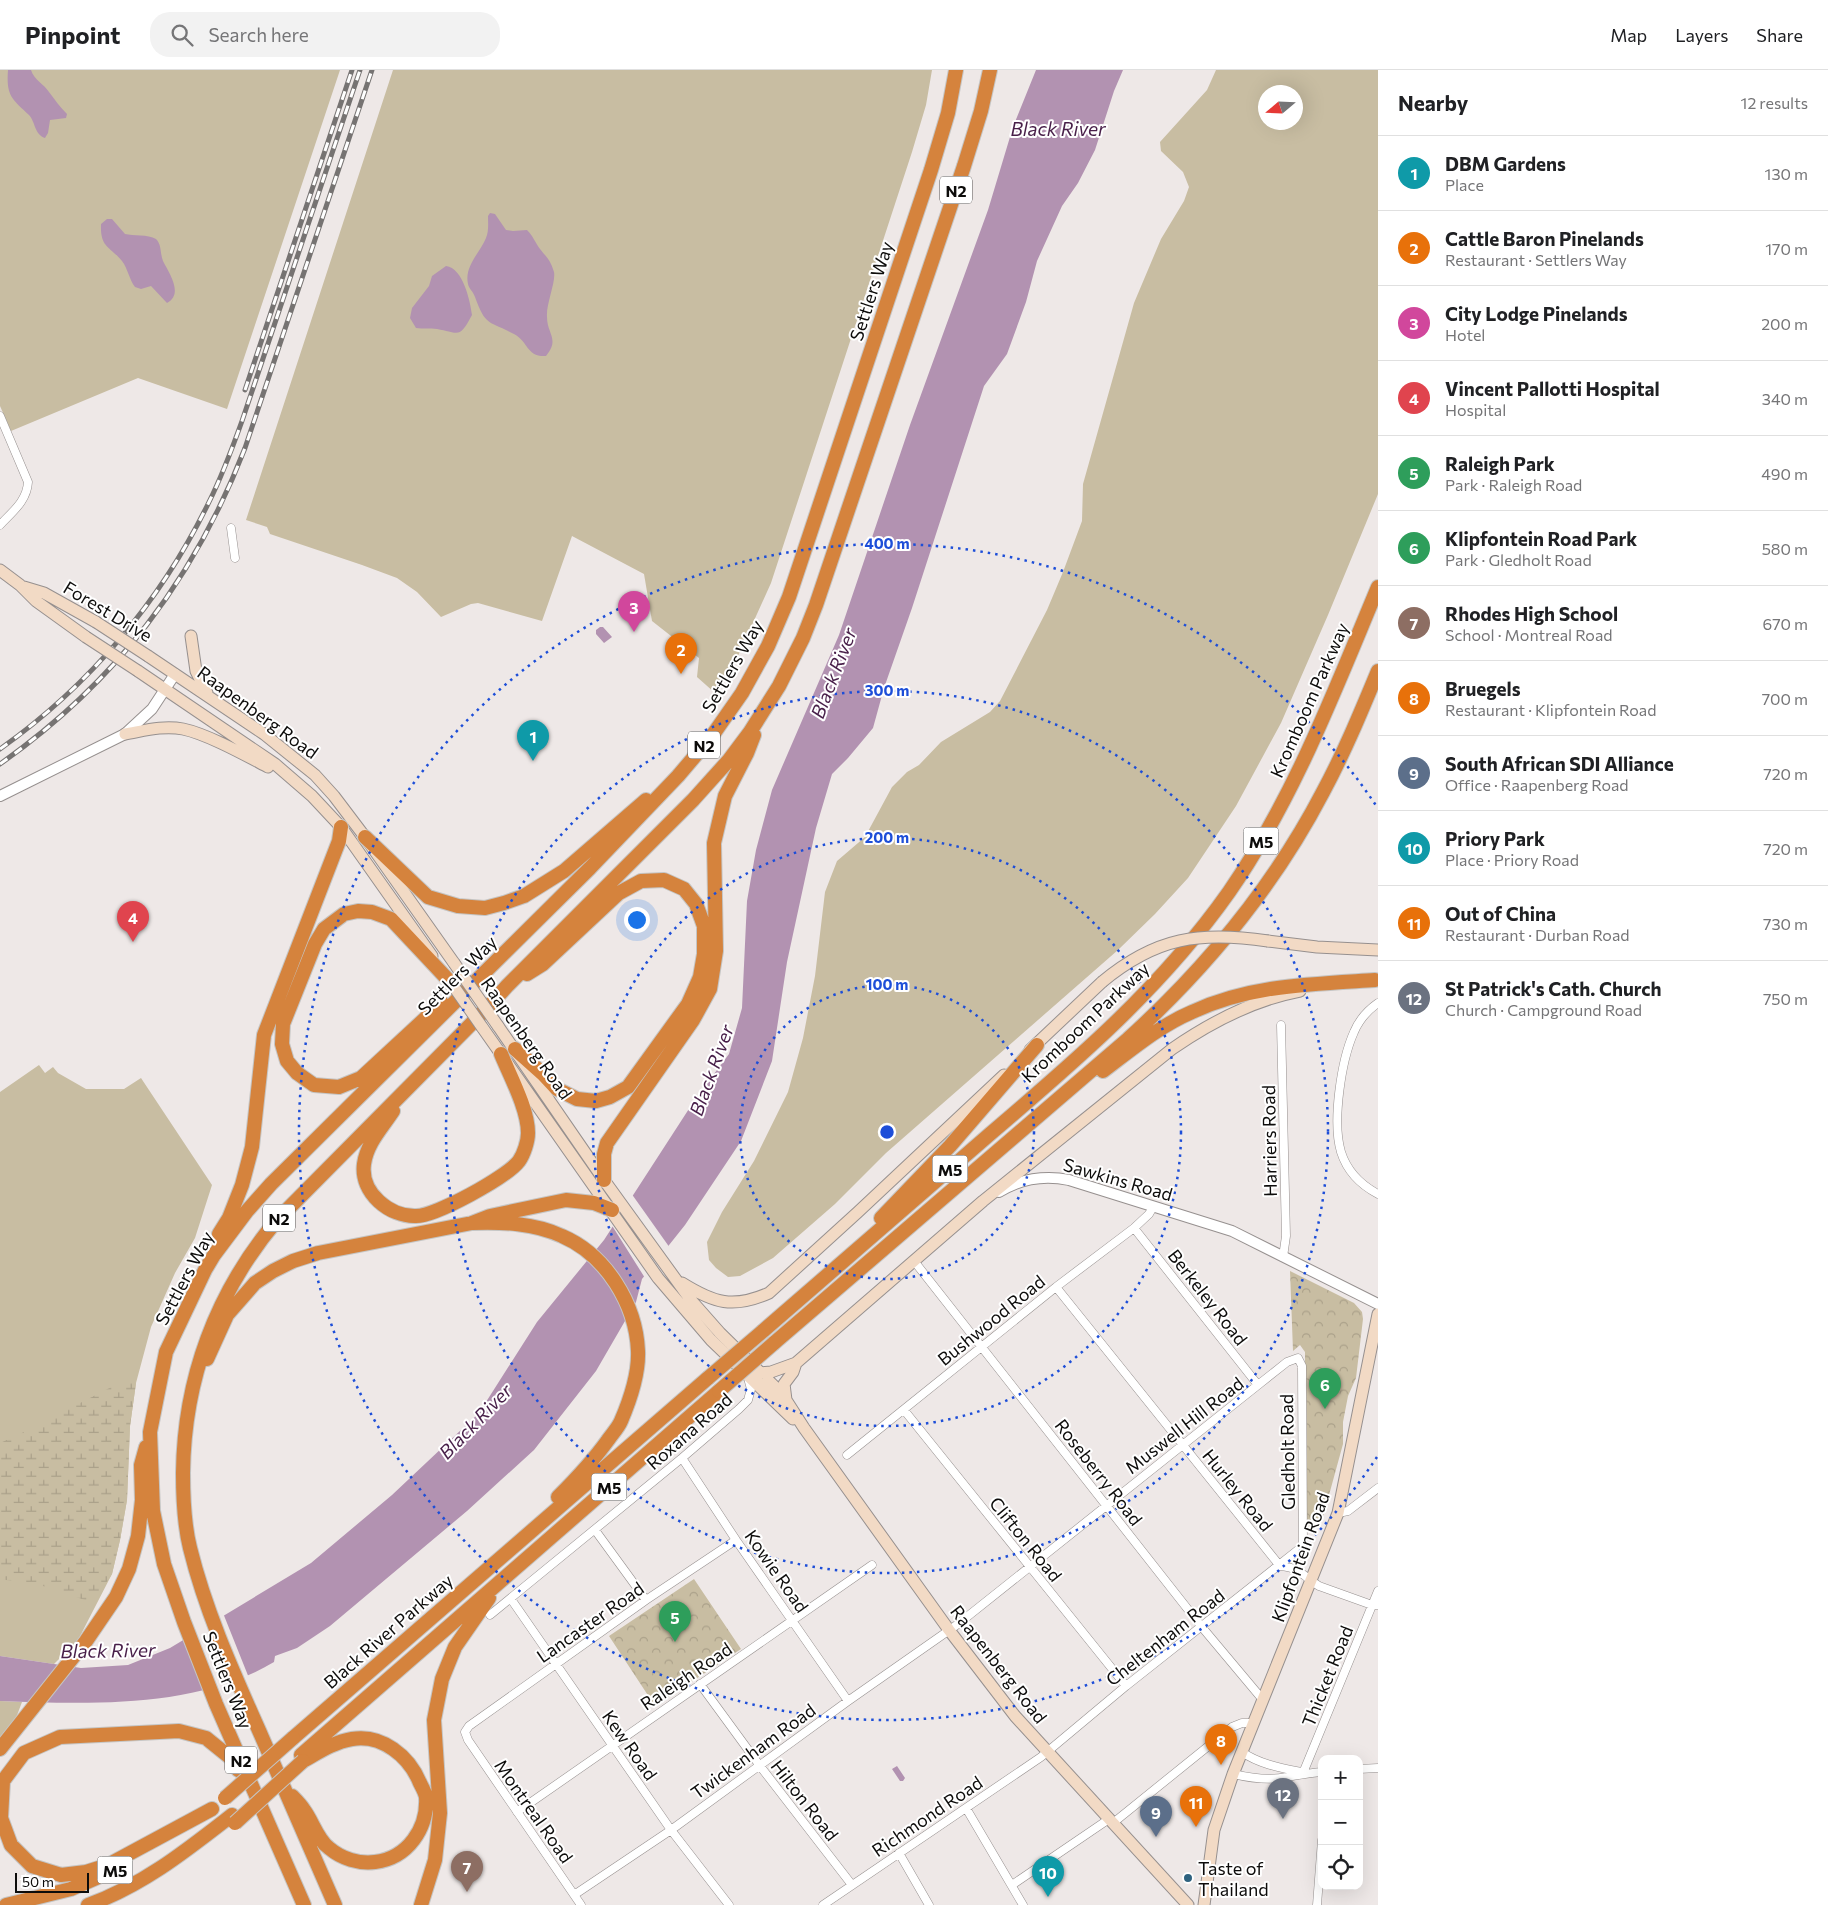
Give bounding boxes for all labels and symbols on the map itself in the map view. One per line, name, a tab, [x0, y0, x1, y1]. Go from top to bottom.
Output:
north arrow	[1258, 85, 1303, 130]
water label: Black River	[1010, 117, 1107, 140]
road number: N2	[940, 176, 972, 204]
street label: Settlers Way	[845, 239, 897, 343]
text: 400 m	[864, 534, 910, 552]
street label: Forest Drive	[60, 576, 156, 646]
pin: 3	[618, 591, 650, 632]
street label: Settlers Way	[697, 616, 767, 716]
street label: Kromboom Parkway	[1265, 619, 1353, 781]
water label: Black River	[805, 623, 861, 722]
pin: 2	[665, 633, 697, 674]
street label: Raapenberg Road	[193, 661, 323, 763]
text: 300 m	[865, 681, 909, 699]
pin: 1	[517, 720, 549, 761]
road number: N2	[688, 732, 720, 758]
text: 200 m	[865, 828, 909, 846]
road number: M5	[1244, 828, 1278, 854]
pin: 4	[117, 901, 149, 942]
your location	[624, 907, 650, 933]
street label: Settlers Way	[413, 931, 501, 1019]
street label: Kromboom Parkway	[1016, 957, 1154, 1087]
street label: Raapenberg Road	[477, 973, 577, 1103]
text: 100 m	[866, 975, 908, 993]
water label: Black River	[684, 1020, 739, 1119]
street label: Harriers Road	[1257, 1085, 1281, 1197]
centre of rings	[878, 1123, 896, 1141]
street label: Sawkins Road	[1061, 1153, 1175, 1205]
road number: M5	[932, 1156, 968, 1182]
road number: N2	[263, 1204, 295, 1232]
street label: Settlers Way	[150, 1227, 218, 1329]
street label: Berkeley Road	[1164, 1245, 1252, 1349]
street label: Bushwood Road	[933, 1270, 1049, 1370]
pin: 6	[1309, 1368, 1341, 1409]
street label: Muswell Hill Road	[1120, 1372, 1248, 1478]
water label: Black River	[434, 1378, 517, 1463]
street label: Roxana Road	[642, 1388, 736, 1474]
street label: Gledholt Road	[1275, 1394, 1299, 1510]
street label: Roseberry Road	[1051, 1414, 1147, 1530]
street label: Hurley Road	[1198, 1444, 1278, 1536]
road number: M5	[592, 1474, 626, 1500]
street label: Klipfontein Road	[1266, 1489, 1334, 1625]
street label: Clifton Road	[985, 1492, 1067, 1586]
street label: Kowie Road	[740, 1525, 814, 1617]
street label: Black River Parkway	[319, 1569, 457, 1693]
street label: Lancaster Road	[532, 1577, 648, 1667]
street label: Cheltenham Road	[1101, 1584, 1229, 1690]
pin: 5	[659, 1601, 691, 1642]
street label: Raapenberg Road	[946, 1601, 1052, 1727]
street label: Thicket Road	[1297, 1622, 1357, 1730]
street label: Settlers Way	[198, 1628, 258, 1732]
street label: Raleigh Road	[636, 1637, 736, 1715]
water label: Black River	[60, 1638, 157, 1662]
street label: Twickenham Road	[687, 1698, 819, 1804]
street label: Kew Road	[598, 1706, 662, 1784]
pin: 8	[1205, 1724, 1237, 1765]
road number: N2	[225, 1746, 257, 1774]
street label: Montreal Road	[490, 1755, 578, 1867]
street label: Hilton Road	[767, 1755, 843, 1845]
street label: Richmond Road	[868, 1771, 986, 1861]
pin: 12	[1267, 1778, 1299, 1819]
pin: 11	[1180, 1786, 1212, 1827]
pin: 9	[1140, 1796, 1172, 1837]
pin: 7	[451, 1851, 483, 1892]
road number: M5	[98, 1856, 132, 1884]
pin: 10	[1032, 1856, 1064, 1897]
place label: Taste of Thailand	[1198, 1857, 1269, 1900]
scale bar	[15, 1870, 89, 1893]
marker: Taste of Thailand	[1182, 1872, 1194, 1884]

